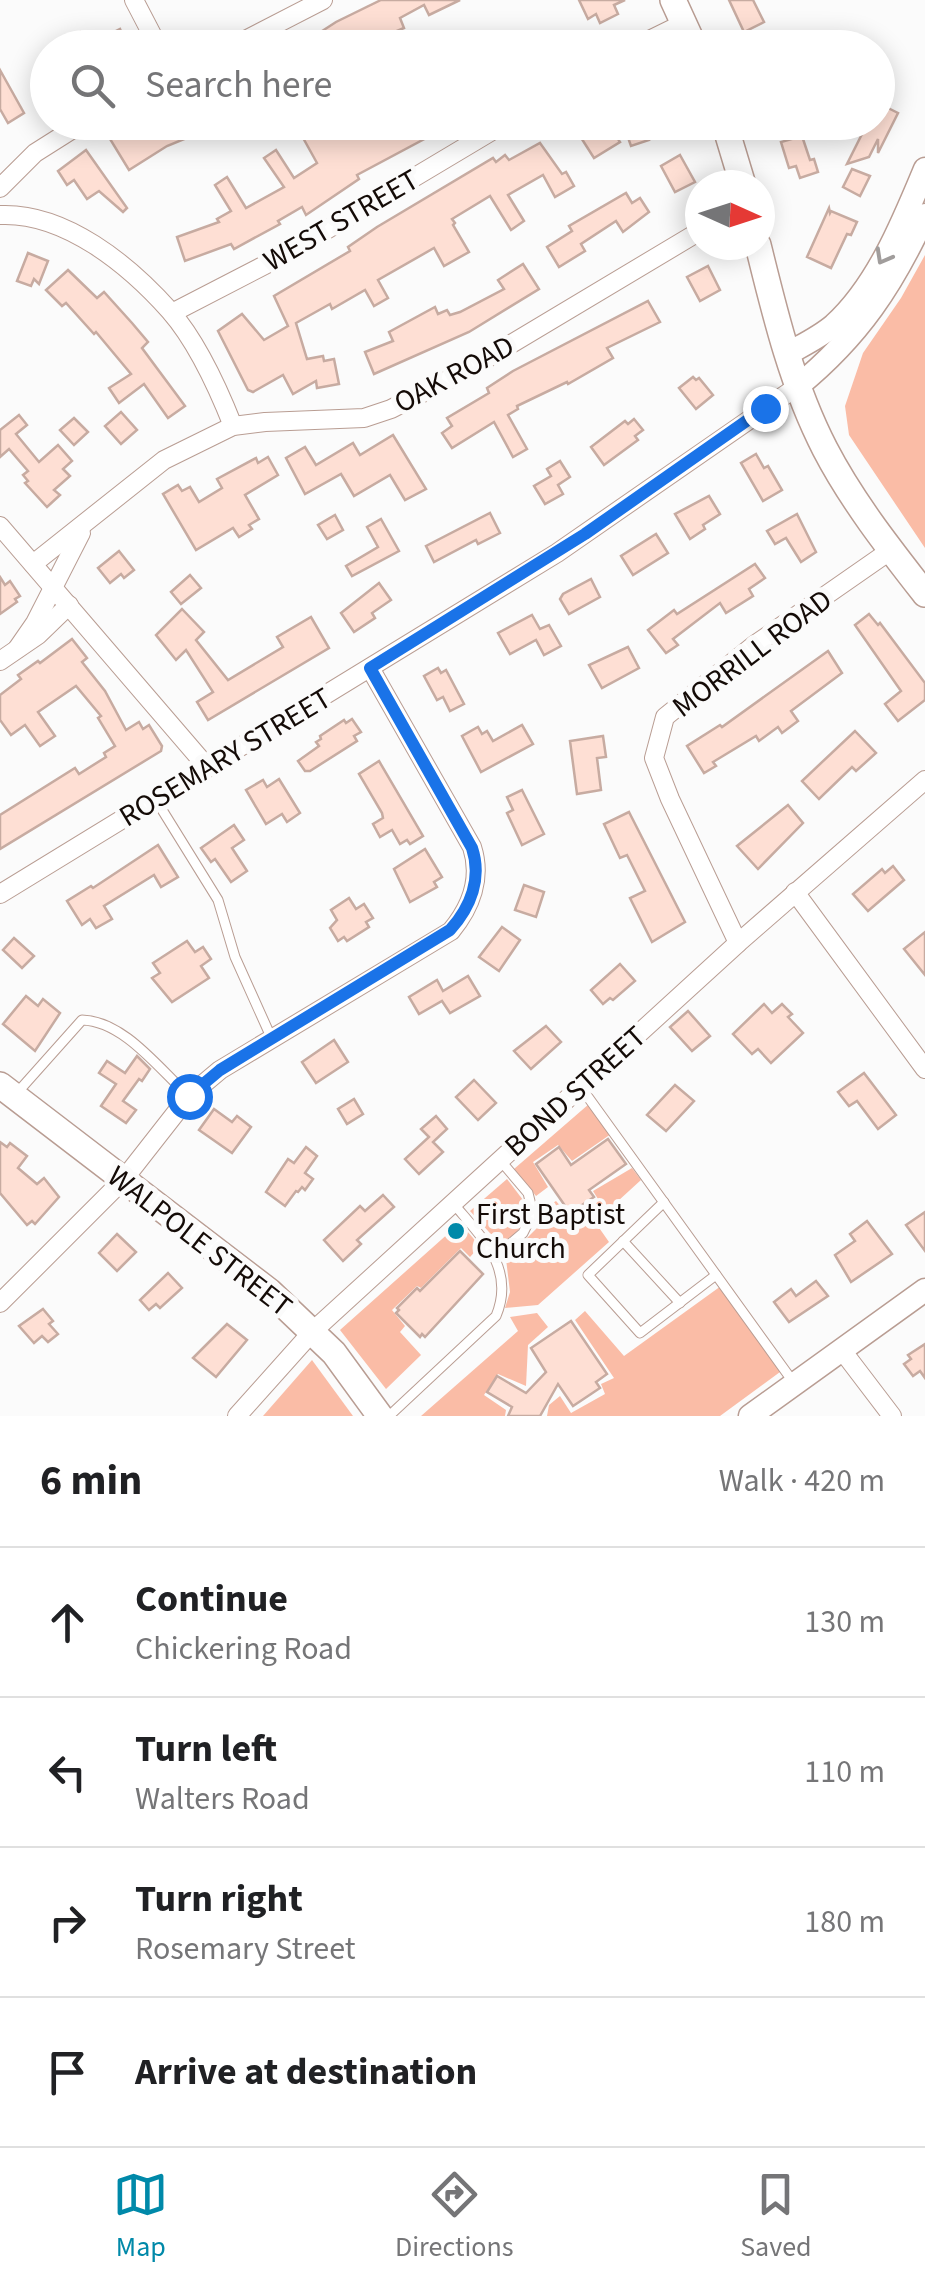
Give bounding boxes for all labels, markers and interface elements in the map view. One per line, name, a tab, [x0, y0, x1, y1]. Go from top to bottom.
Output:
search box	[30, 30, 895, 140]
icon: search	[65, 58, 120, 113]
text: Search here	[145, 58, 332, 112]
street label: WEST STREET	[256, 159, 427, 282]
north arrow	[685, 170, 775, 260]
one-way arrow	[875, 246, 895, 264]
street label: OAK ROAD	[386, 325, 522, 424]
route end	[743, 386, 789, 432]
street label: MORRILL ROAD	[663, 579, 841, 728]
street label: ROSEMARY STREET	[111, 677, 339, 838]
street label: BOND STREET	[495, 1016, 656, 1167]
route start	[167, 1074, 213, 1120]
street label: WALPOLE STREET	[98, 1155, 301, 1327]
place label: First Baptist Church	[476, 1193, 625, 1270]
marker: First Baptist Church	[445, 1220, 467, 1242]
text: 6 min	[40, 1451, 142, 1511]
text: Walk · 420 m	[719, 1458, 885, 1504]
text: Continue	[135, 1572, 288, 1626]
icon: ahead	[40, 1595, 95, 1650]
text: 130 m	[804, 1599, 885, 1645]
text: Chickering Road	[135, 1626, 352, 1672]
text: Turn left	[135, 1722, 277, 1776]
icon: left	[40, 1745, 95, 1800]
text: 110 m	[804, 1749, 885, 1795]
text: Walters Road	[135, 1776, 310, 1822]
text: Turn right	[135, 1872, 303, 1926]
icon: right	[40, 1895, 95, 1950]
text: 180 m	[804, 1899, 885, 1945]
text: Rosemary Street	[135, 1926, 356, 1972]
icon: arrive	[40, 2045, 95, 2100]
text: Arrive at destination	[135, 2045, 477, 2099]
tab: Map	[113, 2167, 168, 2267]
tab: Directions	[395, 2167, 514, 2267]
tab: Saved	[740, 2167, 812, 2267]

